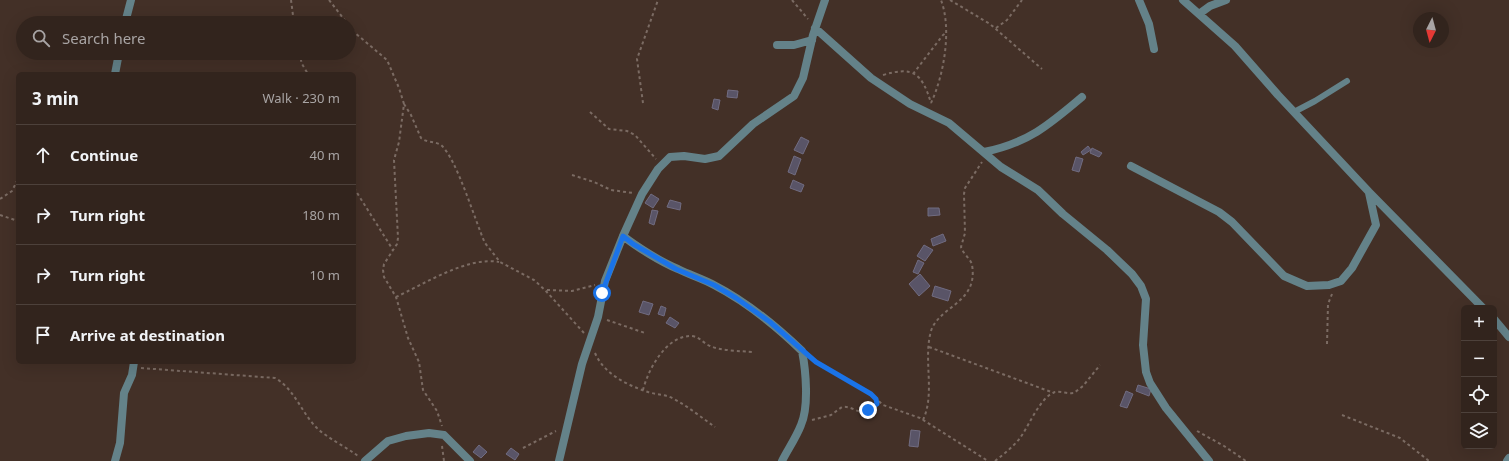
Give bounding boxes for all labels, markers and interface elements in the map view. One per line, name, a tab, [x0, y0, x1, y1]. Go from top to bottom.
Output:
north arrow	[1413, 12, 1449, 48]
search box	[16, 16, 356, 60]
icon: search	[30, 27, 52, 49]
text: Search here	[62, 28, 145, 48]
text: 3 min	[32, 87, 79, 110]
text: Walk · 230 m	[262, 89, 340, 107]
icon: ahead	[32, 144, 54, 166]
text: Continue	[70, 145, 138, 165]
text: 40 m	[310, 146, 340, 164]
icon: right	[32, 204, 54, 226]
text: Turn right	[70, 205, 145, 225]
text: 180 m	[302, 206, 340, 224]
icon: right	[32, 264, 54, 286]
text: Turn right	[70, 265, 145, 285]
text: 10 m	[310, 266, 340, 284]
route start	[593, 284, 611, 302]
map controls	[1461, 305, 1497, 449]
button: +	[1461, 305, 1497, 341]
icon: arrive	[32, 324, 54, 346]
text: Arrive at destination	[70, 325, 225, 345]
button: −	[1461, 341, 1497, 377]
button: locate	[1461, 377, 1497, 413]
route end	[859, 401, 877, 419]
button: layers	[1461, 413, 1497, 449]

